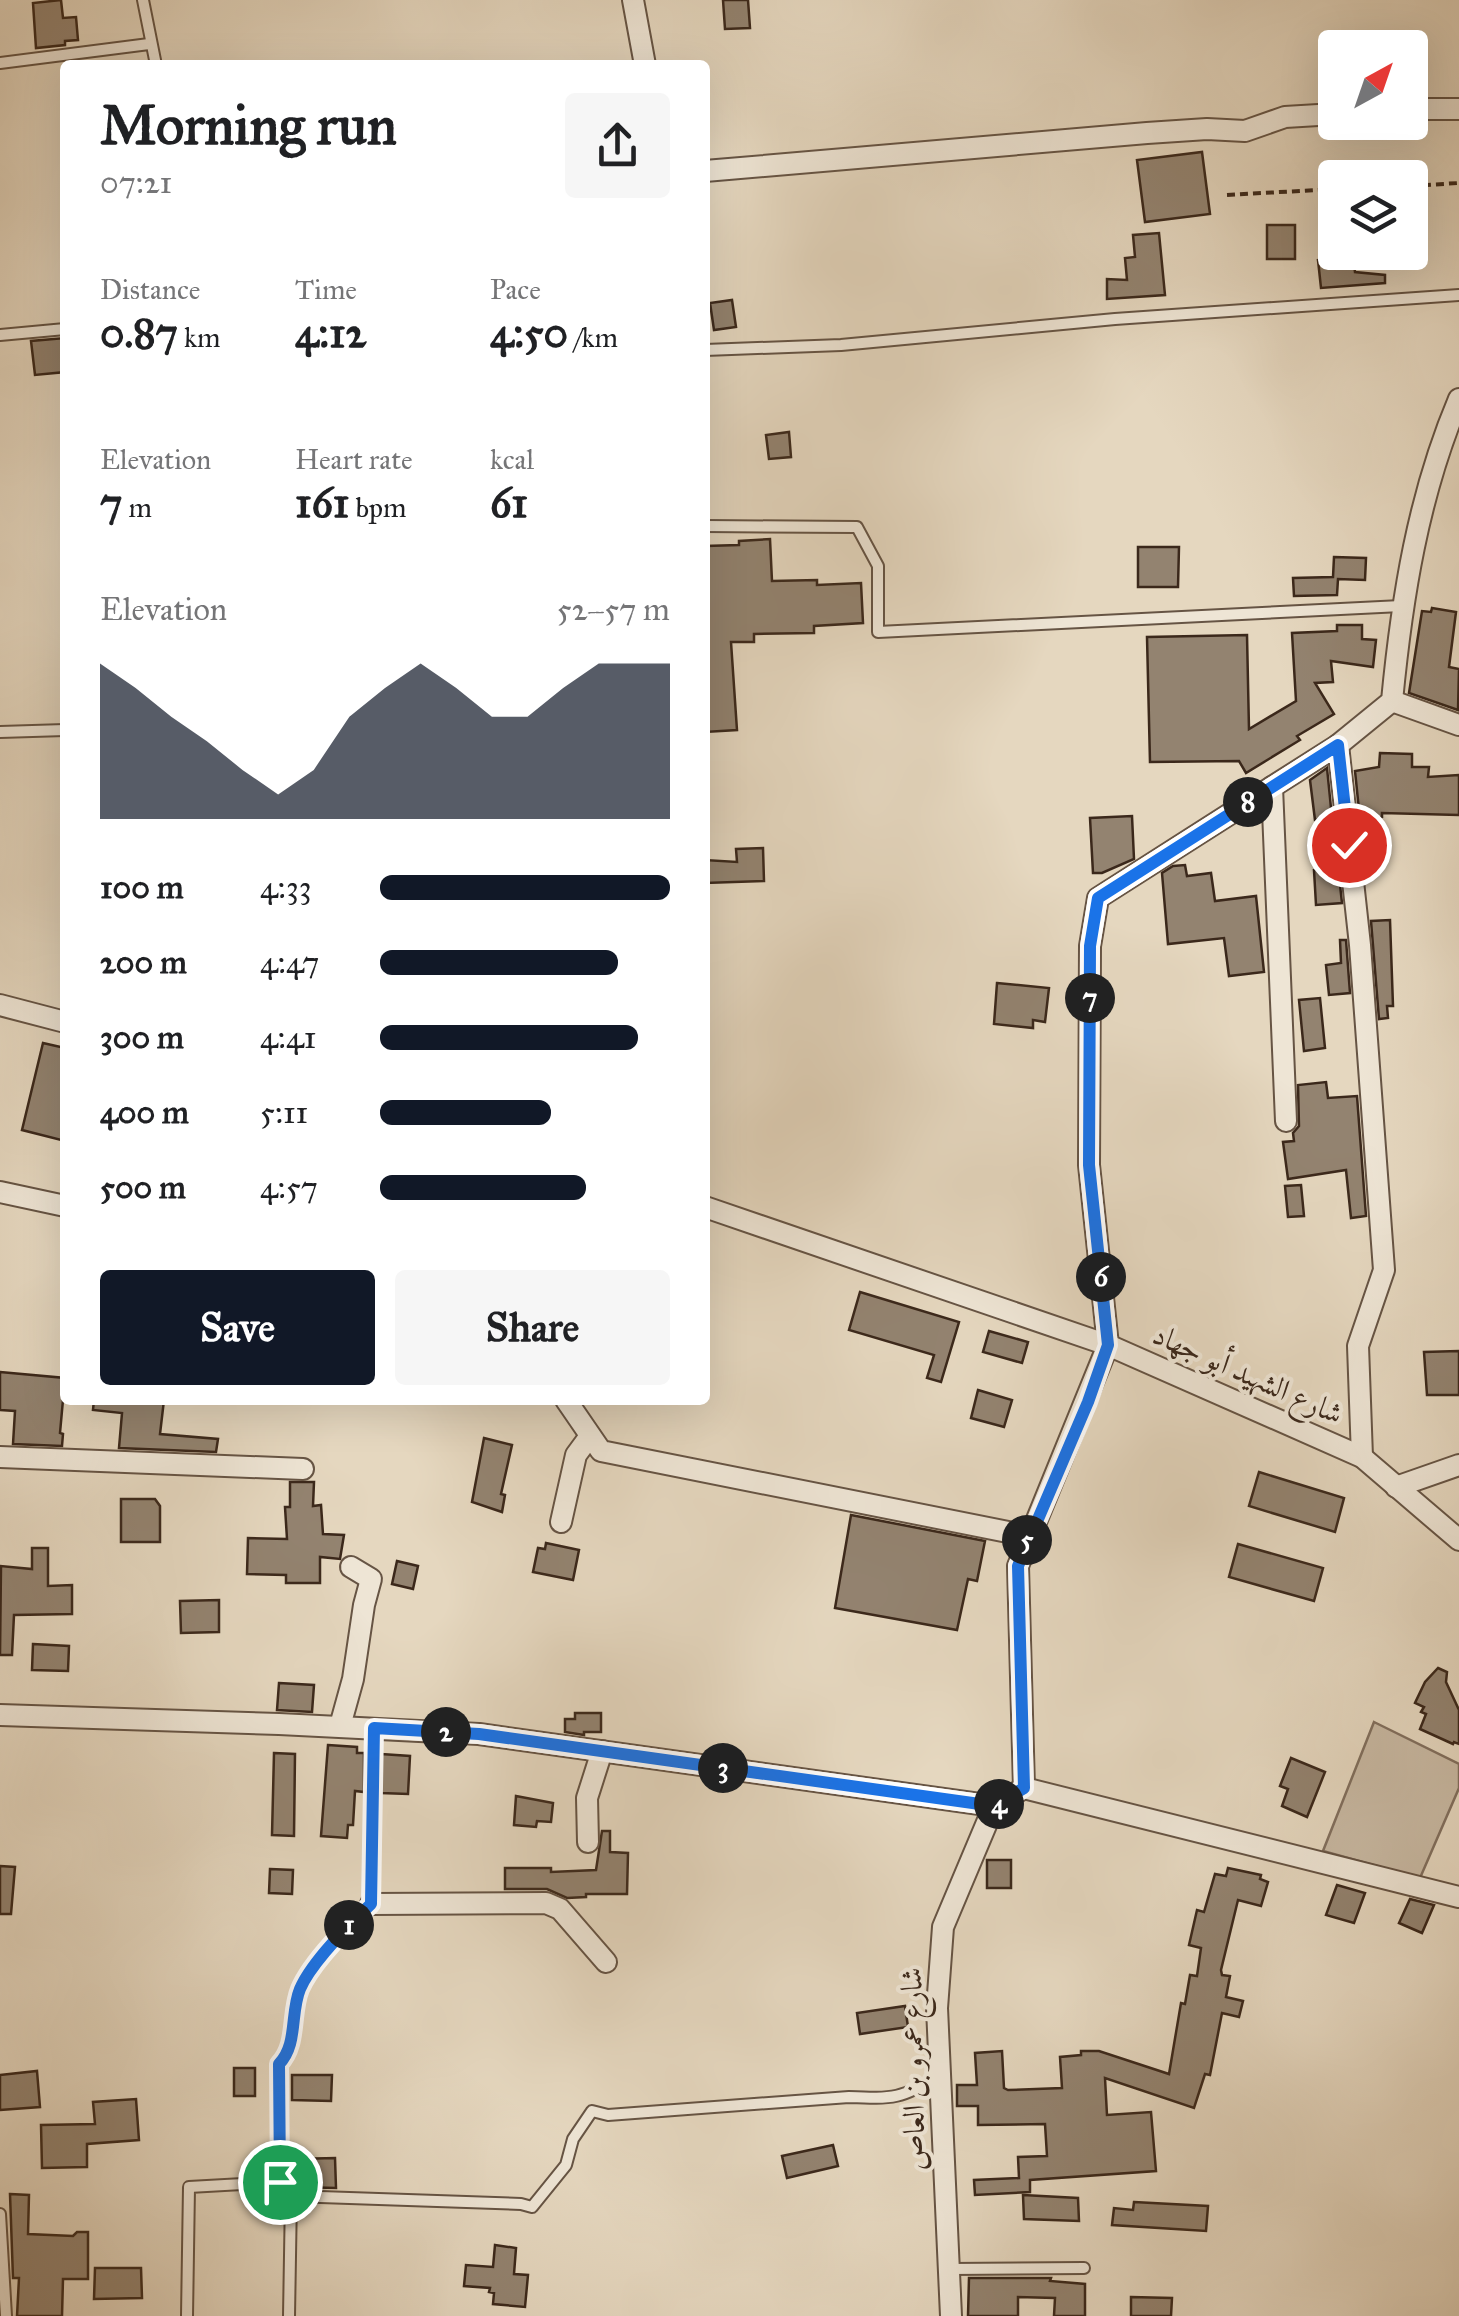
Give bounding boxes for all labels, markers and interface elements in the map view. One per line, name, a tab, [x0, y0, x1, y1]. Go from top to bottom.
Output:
north arrow	[1318, 30, 1428, 140]
map controls	[1318, 30, 1428, 270]
text: Morning run	[100, 92, 397, 159]
button: share	[565, 93, 670, 198]
button: layers	[1318, 160, 1428, 270]
text: 07:21	[100, 163, 172, 202]
text: Distance	[100, 272, 200, 307]
text: Time	[295, 272, 357, 307]
text: Pace	[490, 272, 541, 307]
text: 0.87	[100, 307, 178, 359]
text: 4:12	[295, 307, 366, 359]
text: 4:50	[490, 307, 568, 359]
text: km	[178, 320, 221, 355]
text: /km	[568, 320, 618, 355]
text: Elevation	[100, 442, 211, 477]
text: Heart rate	[295, 442, 413, 477]
text: kcal	[490, 442, 534, 477]
text: 7	[100, 477, 122, 529]
text: 161	[295, 477, 349, 529]
text: 61	[490, 477, 528, 529]
text: m	[122, 490, 152, 525]
text: bpm	[349, 490, 406, 525]
text: Elevation	[100, 590, 227, 629]
text: 52–57 m	[557, 590, 670, 629]
pin: 8	[1223, 777, 1273, 827]
text: 8	[1241, 784, 1255, 819]
pin	[1307, 803, 1392, 888]
icon: check	[1322, 818, 1377, 873]
text: 100 m	[100, 868, 184, 907]
text: 4:33	[260, 868, 311, 907]
text: 200 m	[100, 943, 187, 982]
text: 4:47	[260, 943, 319, 982]
pin: 7	[1065, 973, 1115, 1023]
text: 7	[1083, 980, 1097, 1015]
text: 300 m	[100, 1018, 184, 1057]
text: 4:41	[260, 1018, 316, 1057]
text: 400 m	[100, 1093, 189, 1132]
text: 5:11	[260, 1093, 308, 1132]
text: 500 m	[100, 1168, 186, 1207]
text: 4:57	[260, 1168, 318, 1207]
pin: 6	[1076, 1252, 1126, 1302]
text: 6	[1094, 1259, 1108, 1294]
button: Save	[100, 1270, 375, 1385]
button: Share	[395, 1270, 670, 1385]
street label: شارع الشهيد أبو جهاد	[1144, 1313, 1350, 1438]
pin: 5	[1002, 1515, 1052, 1565]
text: 5	[1020, 1522, 1034, 1557]
pin: 2	[421, 1707, 471, 1757]
text: 2	[439, 1714, 453, 1749]
pin: 3	[698, 1743, 748, 1793]
text: 3	[717, 1750, 729, 1785]
pin: 4	[974, 1779, 1024, 1829]
text: 4	[991, 1786, 1007, 1821]
pin: 1	[324, 1900, 374, 1950]
text: 1	[343, 1907, 355, 1942]
street label: شارع عمرو بن العاص	[893, 1967, 940, 2171]
pin	[238, 2140, 323, 2225]
icon: arrive	[253, 2155, 308, 2210]

